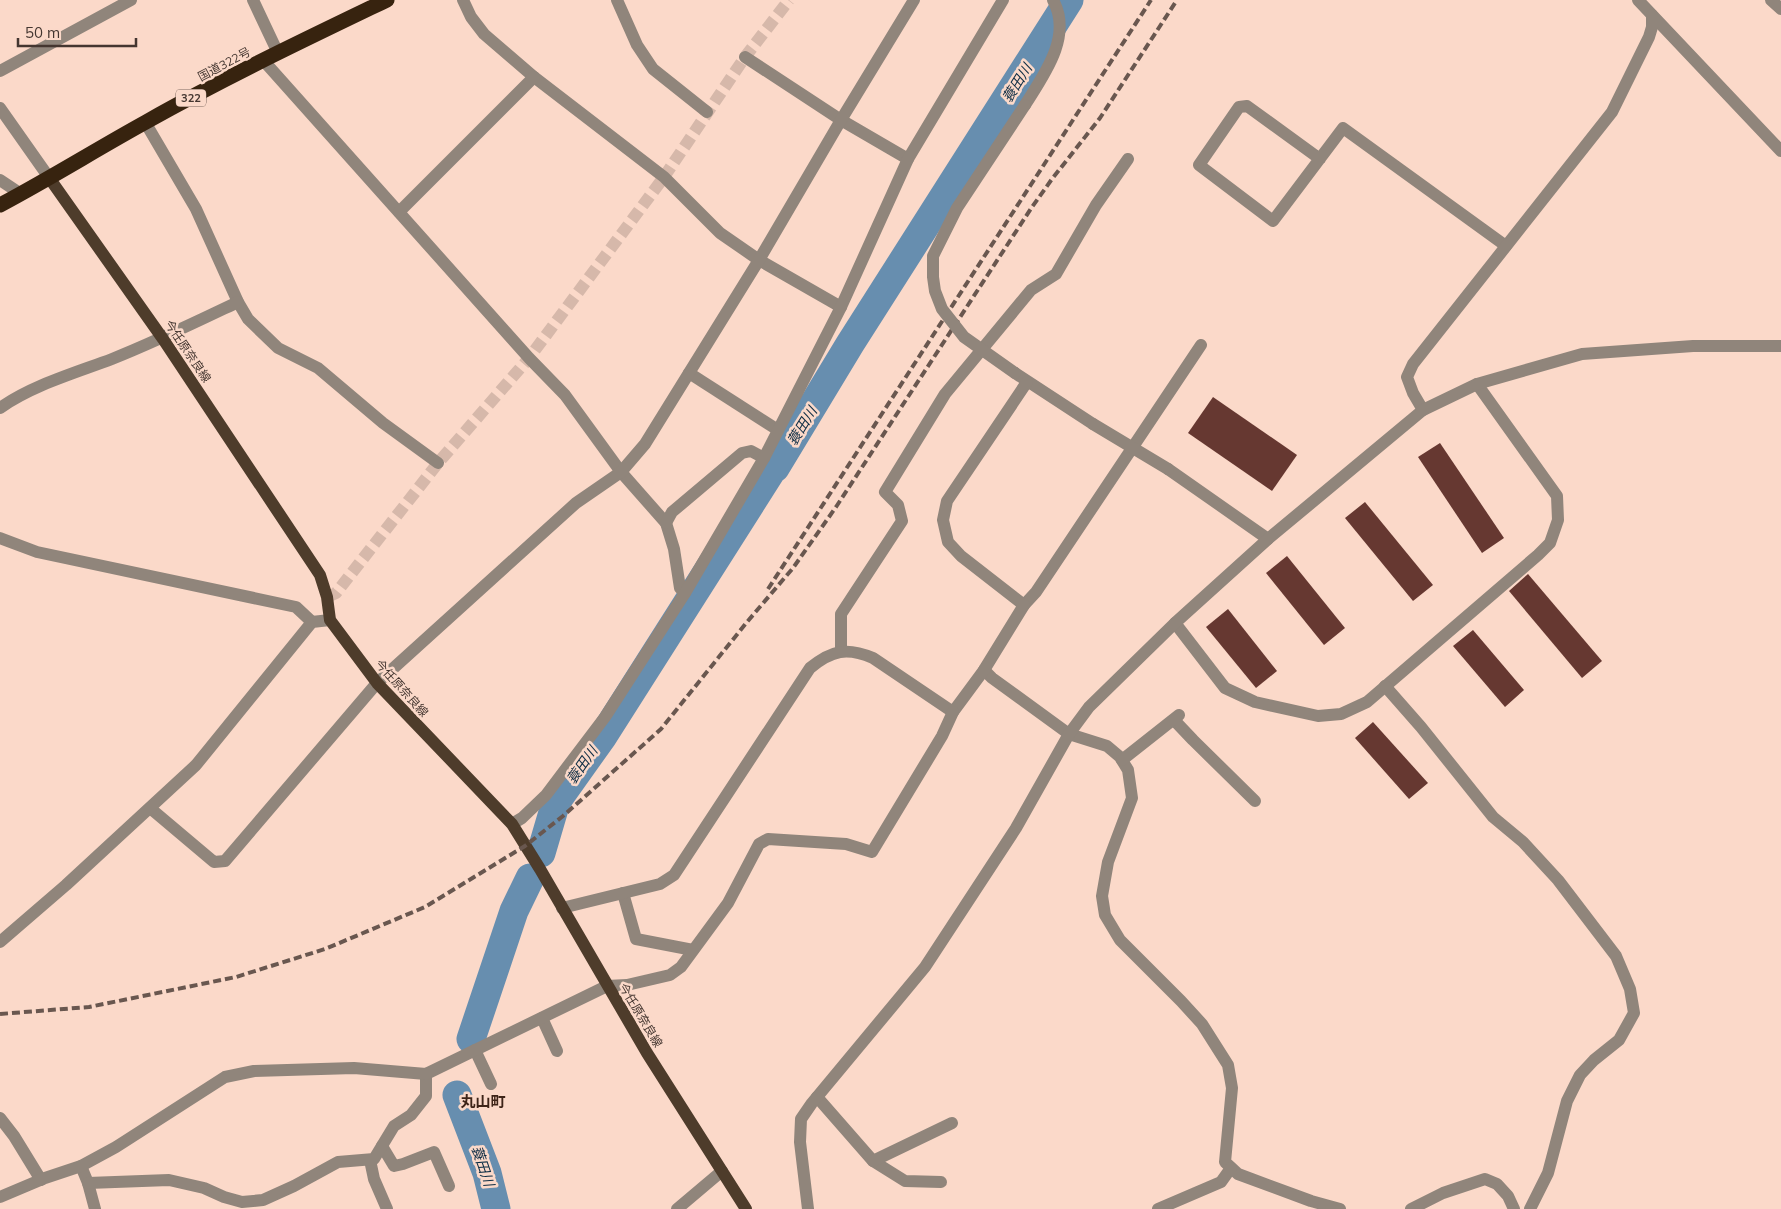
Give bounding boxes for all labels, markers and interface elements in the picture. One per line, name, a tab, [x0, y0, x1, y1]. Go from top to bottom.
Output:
scale bar	[18, 15, 135, 47]
text: 50 m	[25, 23, 60, 42]
street label: 国道322号	[195, 44, 253, 84]
water label: 蓑田川	[998, 59, 1037, 106]
road number: 322	[176, 90, 206, 106]
street label: 今任原奈良線	[162, 317, 214, 385]
water label: 蓑田川	[783, 402, 822, 449]
street label: 今任原奈良線	[372, 656, 432, 720]
water label: 蓑田川	[563, 741, 603, 787]
street label: 今任原奈良線	[616, 980, 666, 1050]
district label: 丸山町	[460, 1092, 506, 1111]
water label: 蓑田川	[468, 1143, 499, 1191]

